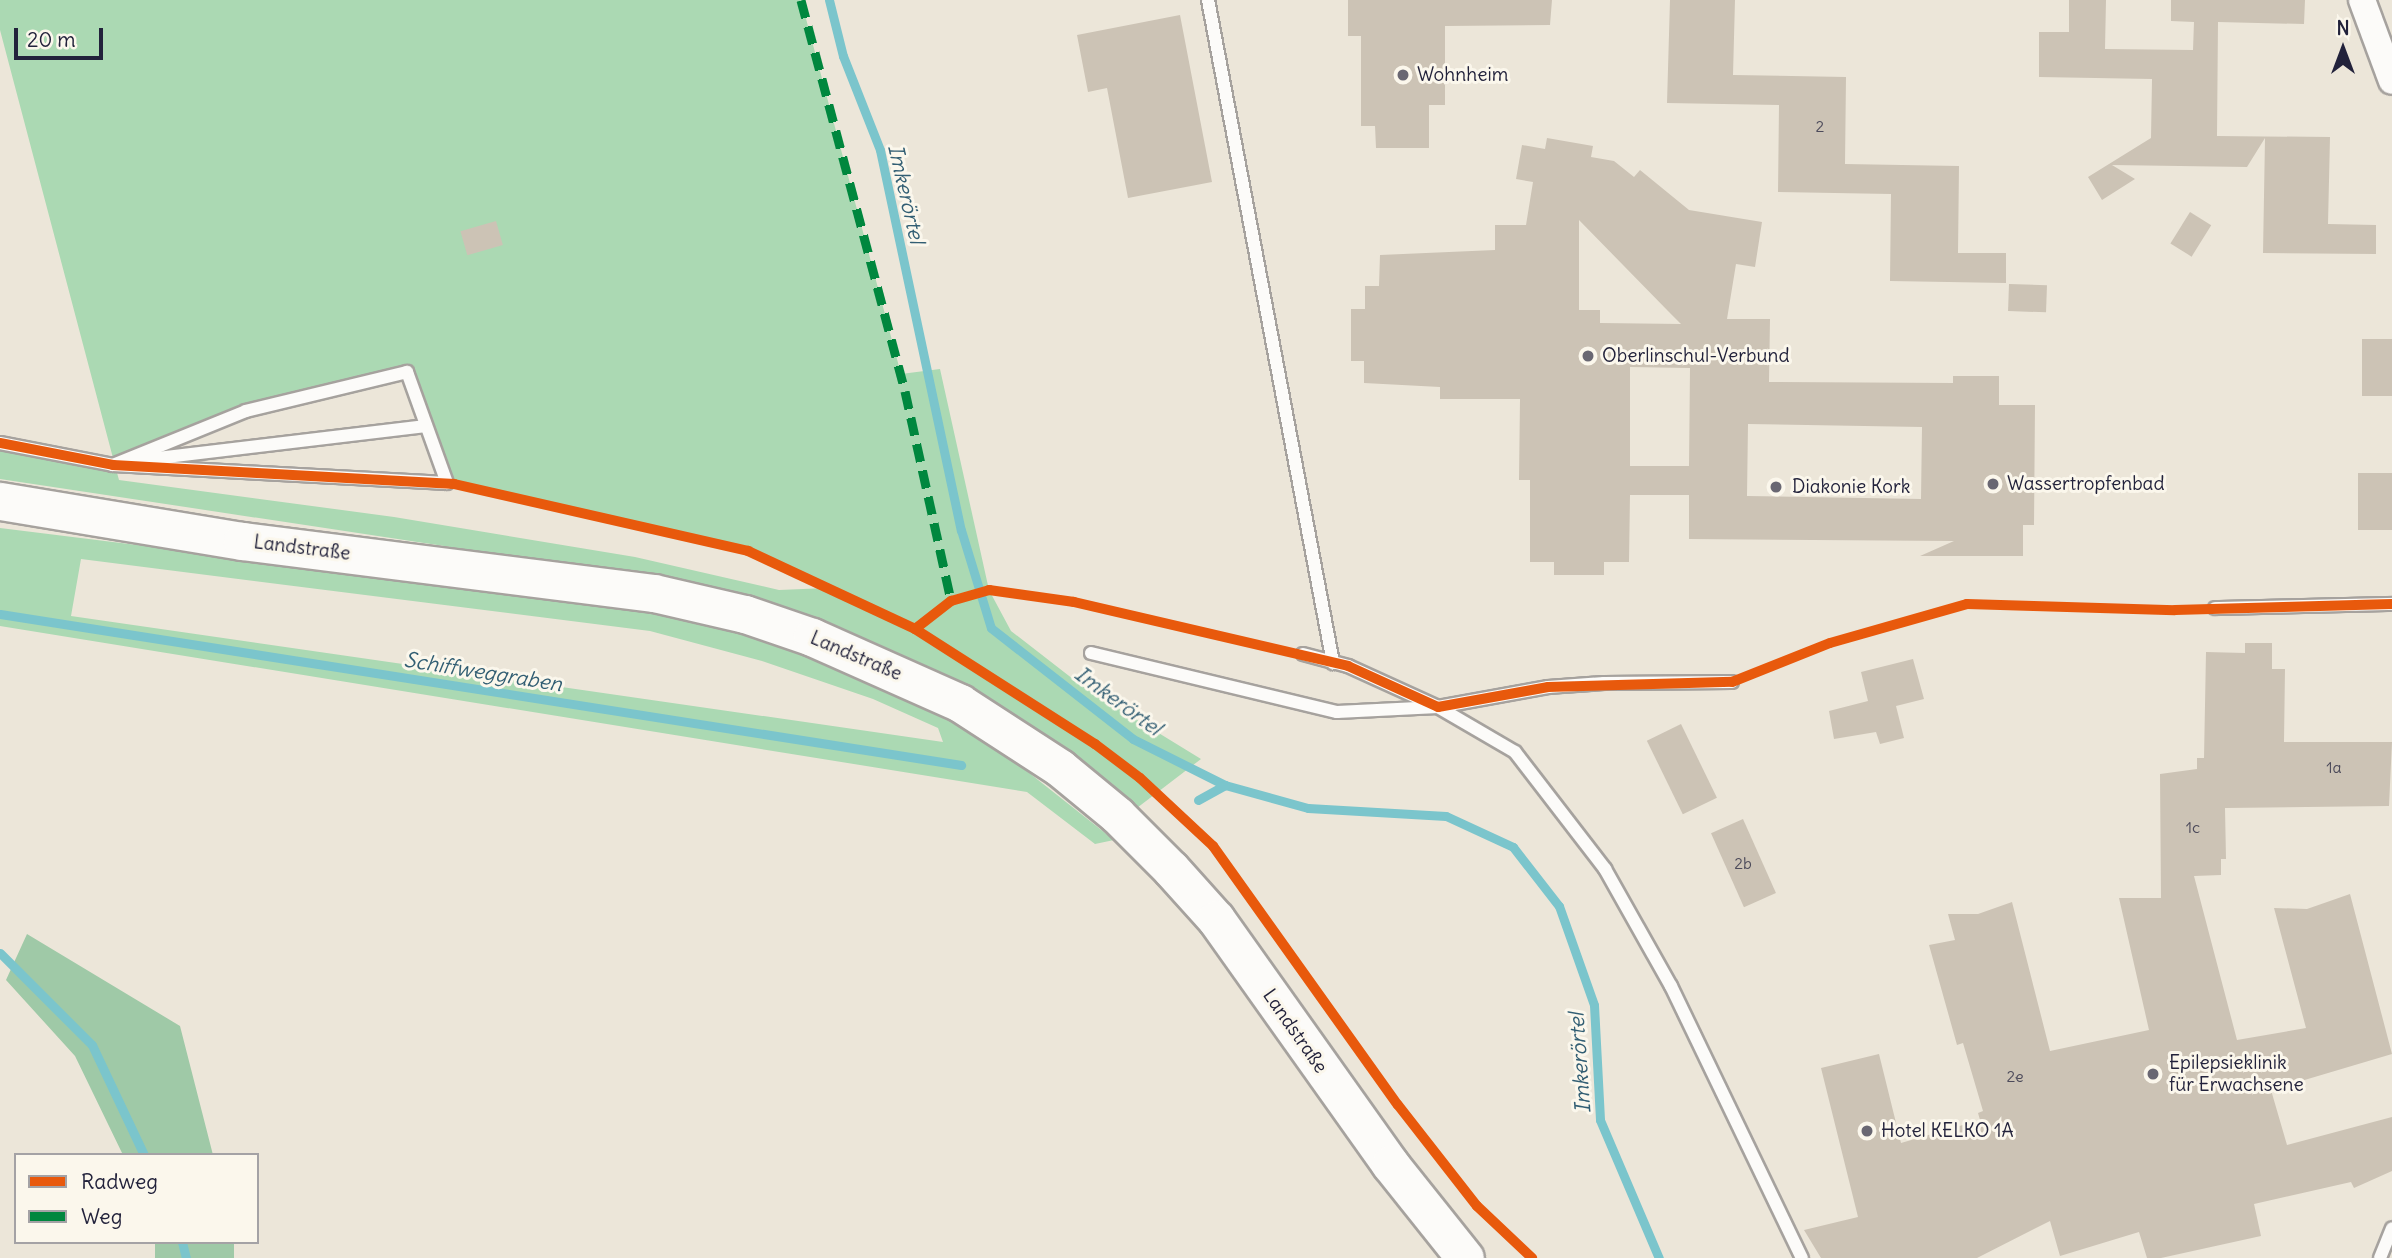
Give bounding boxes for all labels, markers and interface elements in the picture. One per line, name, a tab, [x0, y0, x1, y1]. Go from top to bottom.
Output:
scale bar	[18, 14, 107, 58]
north arrow	[2308, 14, 2378, 84]
text: N	[2336, 16, 2350, 40]
text: 20 m	[27, 26, 76, 53]
place label: Wohnheim	[1417, 64, 1508, 86]
marker: Wohnheim	[1395, 67, 1411, 83]
house number: 2	[1816, 116, 1824, 136]
water label: Imkerörtel	[882, 142, 930, 246]
place label: Oberlinschul-Verbund	[1602, 345, 1790, 367]
marker: Oberlinschul-Verbund	[1580, 348, 1596, 364]
place label: Wassertropfenbad	[2007, 473, 2165, 495]
place label: Diakonie Kork	[1792, 476, 1910, 498]
marker: Wassertropfenbad	[1985, 476, 2001, 492]
marker: Diakonie Kork	[1766, 477, 1786, 497]
street label: Landstraße	[252, 531, 352, 565]
street label: Landstraße	[807, 627, 905, 685]
water label: Schiffweggraben	[402, 647, 564, 697]
water label: Imkerörtel	[1070, 661, 1166, 741]
house number: 1a	[2326, 757, 2342, 777]
house number: 1c	[2186, 817, 2200, 837]
house number: 2b	[1734, 853, 1752, 873]
street label: Landstraße	[1258, 985, 1332, 1077]
water label: Imkerörtel	[1564, 1012, 1596, 1114]
place label: Epilepsieklinik für Erwachsene	[2169, 1052, 2304, 1096]
marker: Epilepsieklinik für Erwachsene	[2143, 1064, 2163, 1084]
house number: 2e	[2006, 1066, 2024, 1086]
place label: Hotel KELKO 1A	[1881, 1120, 2014, 1142]
marker: Hotel KELKO 1A	[1859, 1123, 1875, 1139]
legend	[14, 1153, 259, 1244]
text: Radweg	[81, 1168, 158, 1195]
text: Weg	[81, 1203, 122, 1230]

